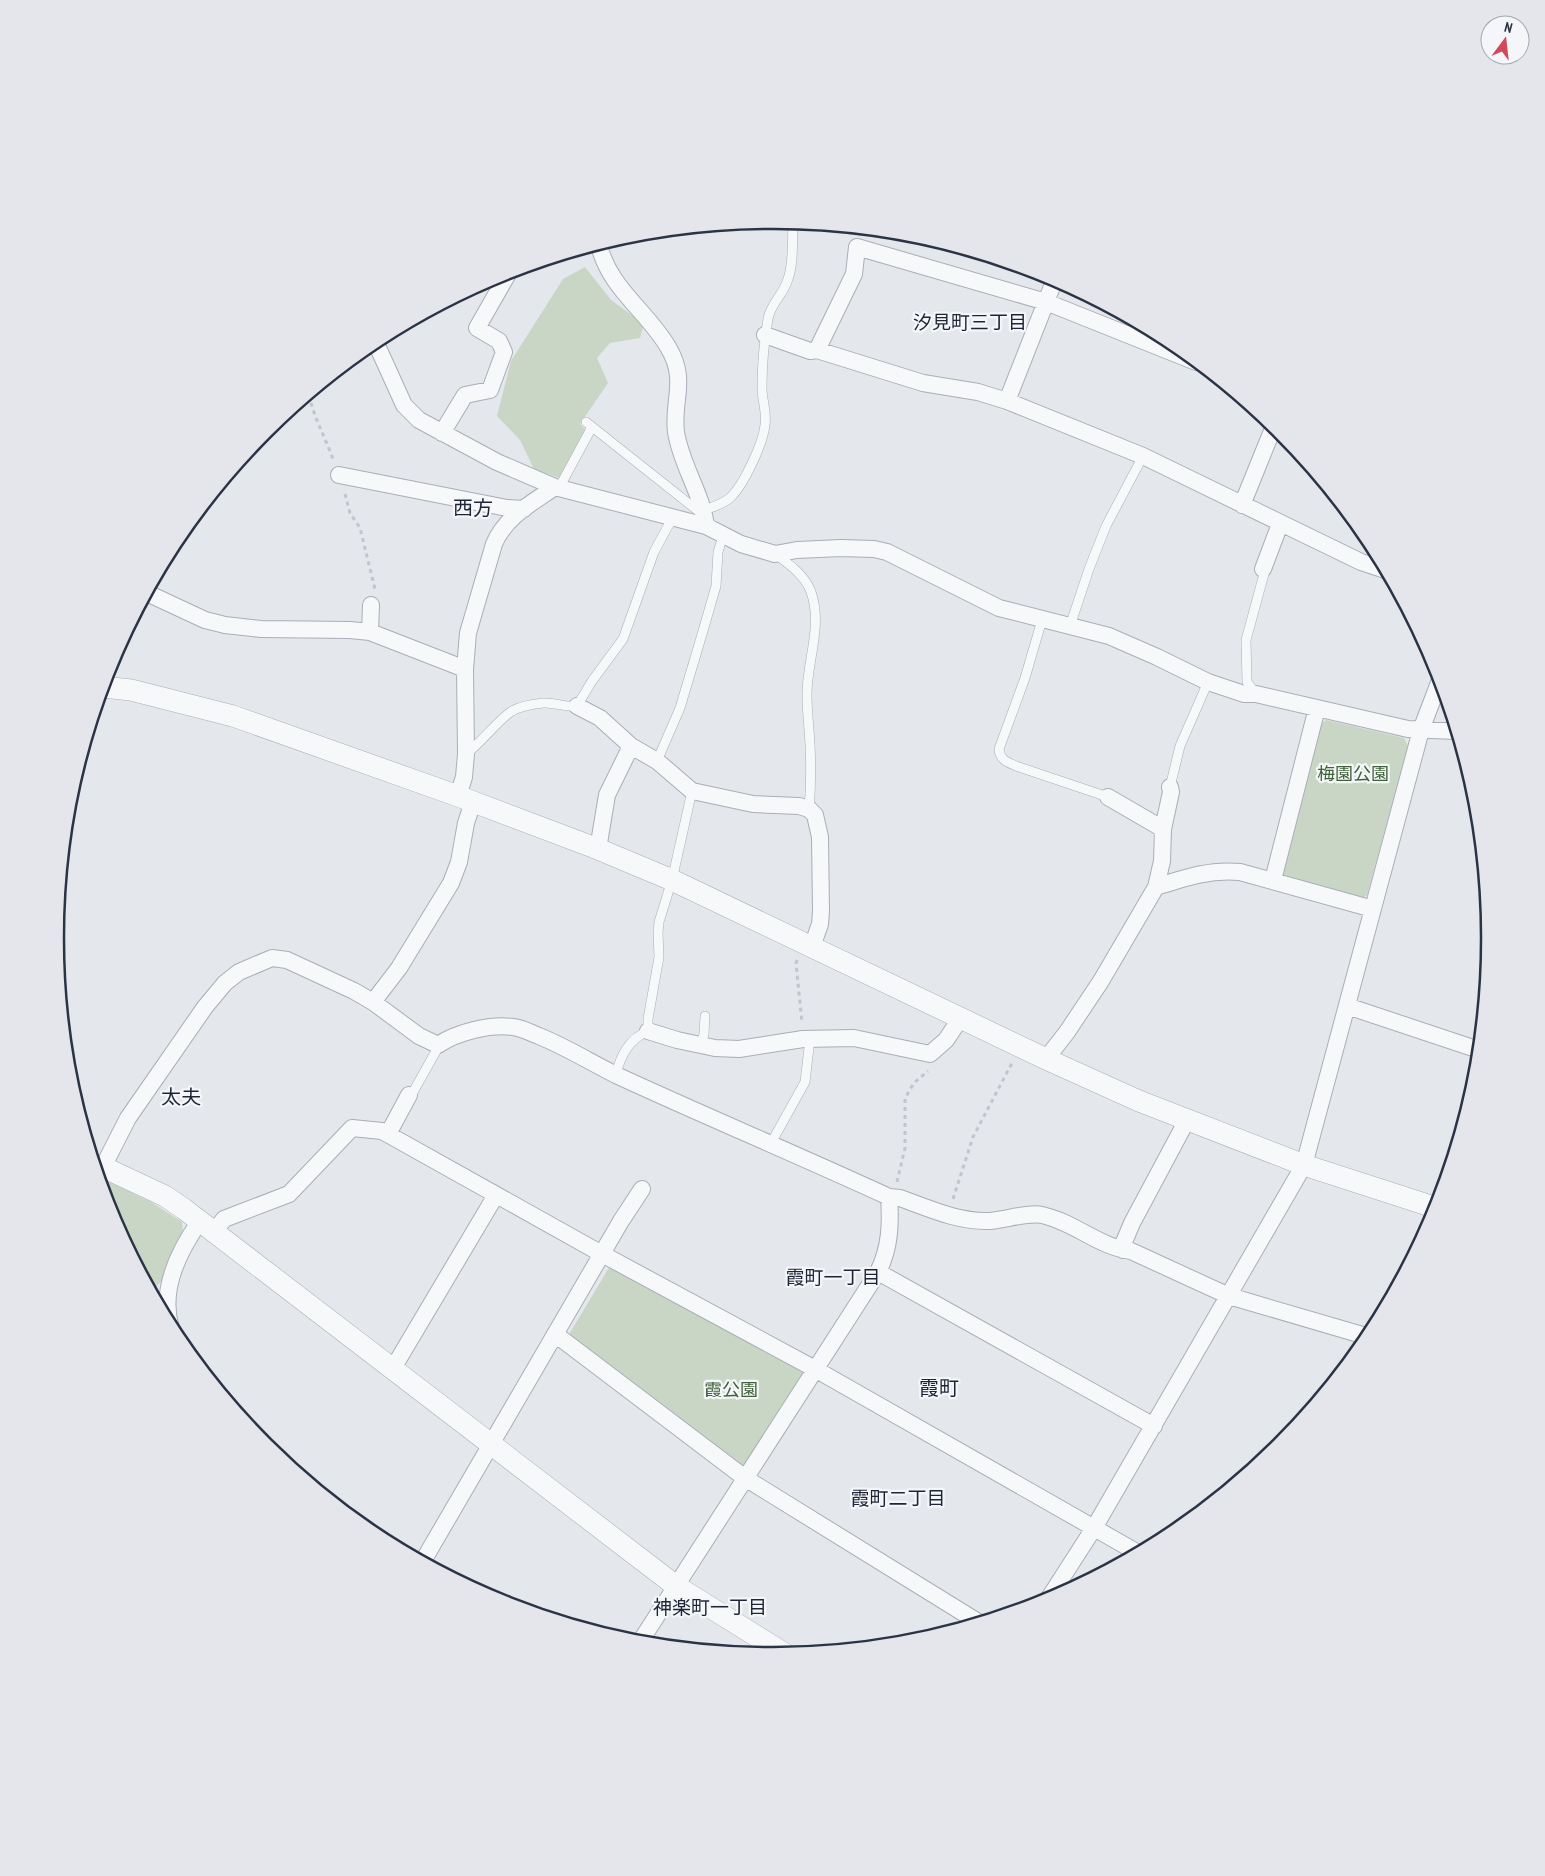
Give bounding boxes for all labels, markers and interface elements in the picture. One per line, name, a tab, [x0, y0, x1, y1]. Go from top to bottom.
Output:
north arrow	[1480, 15, 1530, 65]
text: N	[1502, 18, 1514, 37]
district label: 汐見町三丁目	[913, 310, 1027, 334]
district label: 西方	[453, 495, 493, 521]
park label: 梅園公園	[1317, 762, 1389, 785]
district label: 太夫	[161, 1084, 201, 1110]
district label: 霞町一丁目	[785, 1265, 881, 1289]
district label: 霞町	[919, 1375, 959, 1401]
park label: 霞公園	[704, 1378, 758, 1401]
district label: 霞町二丁目	[850, 1486, 946, 1510]
district label: 神楽町一丁目	[653, 1595, 767, 1619]

